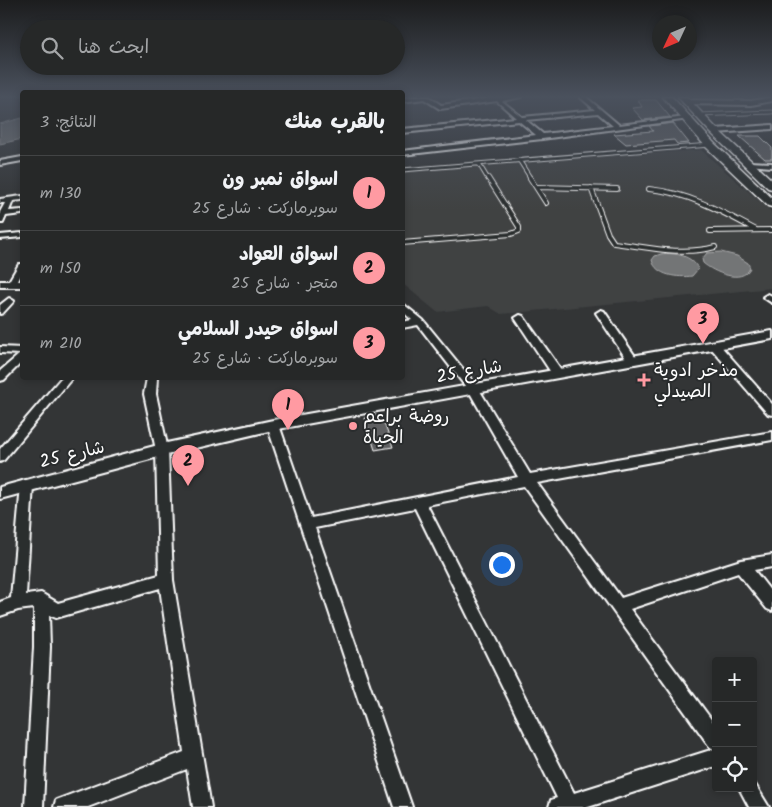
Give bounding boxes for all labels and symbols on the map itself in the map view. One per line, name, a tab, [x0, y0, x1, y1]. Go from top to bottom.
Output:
north arrow	[652, 15, 697, 60]
pin: 3	[687, 303, 719, 344]
street label: شارع 25	[434, 352, 504, 393]
place label: مذخر ادوية الصيدلي	[654, 357, 738, 407]
marker: مذخر ادوية الصيدلي	[638, 374, 650, 386]
pin: 1	[272, 389, 304, 430]
place label: روضة براعم الحياة	[363, 403, 449, 453]
marker: روضة براعم الحياة	[347, 420, 359, 432]
street label: شارع 25	[37, 433, 108, 478]
pin: 2	[172, 445, 204, 486]
your location	[489, 552, 515, 578]

